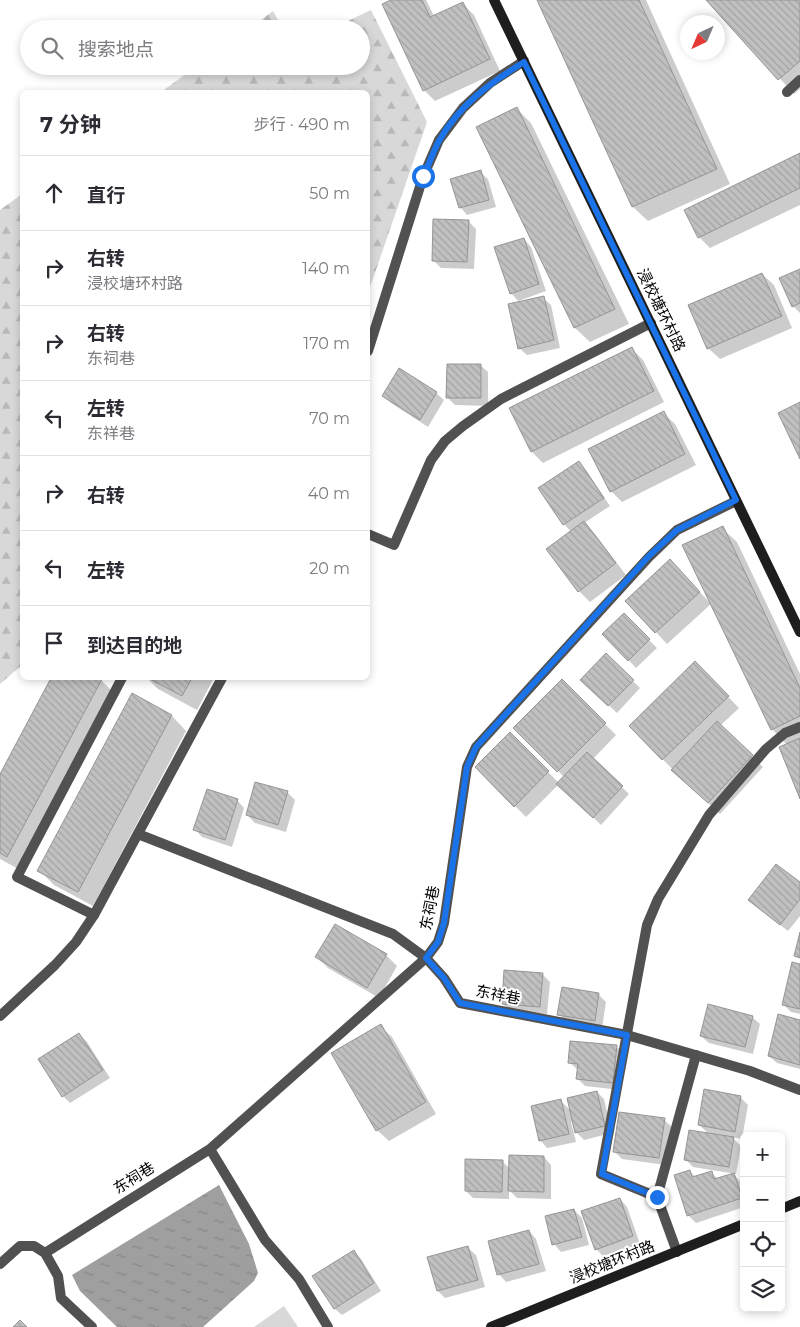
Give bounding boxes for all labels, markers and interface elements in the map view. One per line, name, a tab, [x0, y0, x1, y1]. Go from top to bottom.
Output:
north arrow	[680, 15, 725, 60]
search box	[20, 20, 370, 75]
icon: search	[38, 34, 66, 62]
text: 搜索地点	[78, 38, 154, 61]
text: 7 分钟	[40, 112, 101, 137]
text: 步行 · 490 m	[254, 115, 350, 134]
route start	[412, 165, 435, 188]
icon: ahead	[40, 179, 68, 207]
text: 直行	[87, 184, 125, 207]
text: 50 m	[309, 184, 350, 203]
text: 右转	[87, 247, 125, 270]
icon: right	[40, 254, 68, 282]
text: 140 m	[302, 259, 350, 278]
street label: 浸校塘环村路	[633, 265, 690, 354]
text: 浸校塘环村路	[87, 274, 183, 293]
text: 右转	[87, 322, 125, 345]
icon: right	[40, 329, 68, 357]
text: 170 m	[303, 334, 350, 353]
text: 东祠巷	[87, 349, 135, 368]
text: 左转	[87, 397, 125, 420]
icon: left	[40, 404, 68, 432]
text: 70 m	[309, 409, 350, 428]
text: 东祥巷	[87, 424, 135, 443]
icon: right	[40, 479, 68, 507]
text: 右转	[87, 484, 125, 507]
text: 40 m	[308, 484, 350, 503]
icon: left	[40, 554, 68, 582]
text: 左转	[87, 559, 125, 582]
text: 20 m	[309, 559, 350, 578]
icon: arrive	[40, 629, 68, 657]
text: 到达目的地	[87, 634, 182, 657]
street label: 东祠巷	[416, 884, 443, 932]
street label: 东祥巷	[474, 981, 522, 1008]
map controls	[740, 1132, 785, 1312]
button: +	[740, 1132, 785, 1177]
street label: 东祠巷	[110, 1158, 158, 1198]
button: −	[740, 1177, 785, 1222]
route end	[646, 1186, 669, 1209]
button: locate	[740, 1222, 785, 1267]
street label: 浸校塘环村路	[567, 1236, 657, 1287]
button: layers	[740, 1267, 785, 1312]

